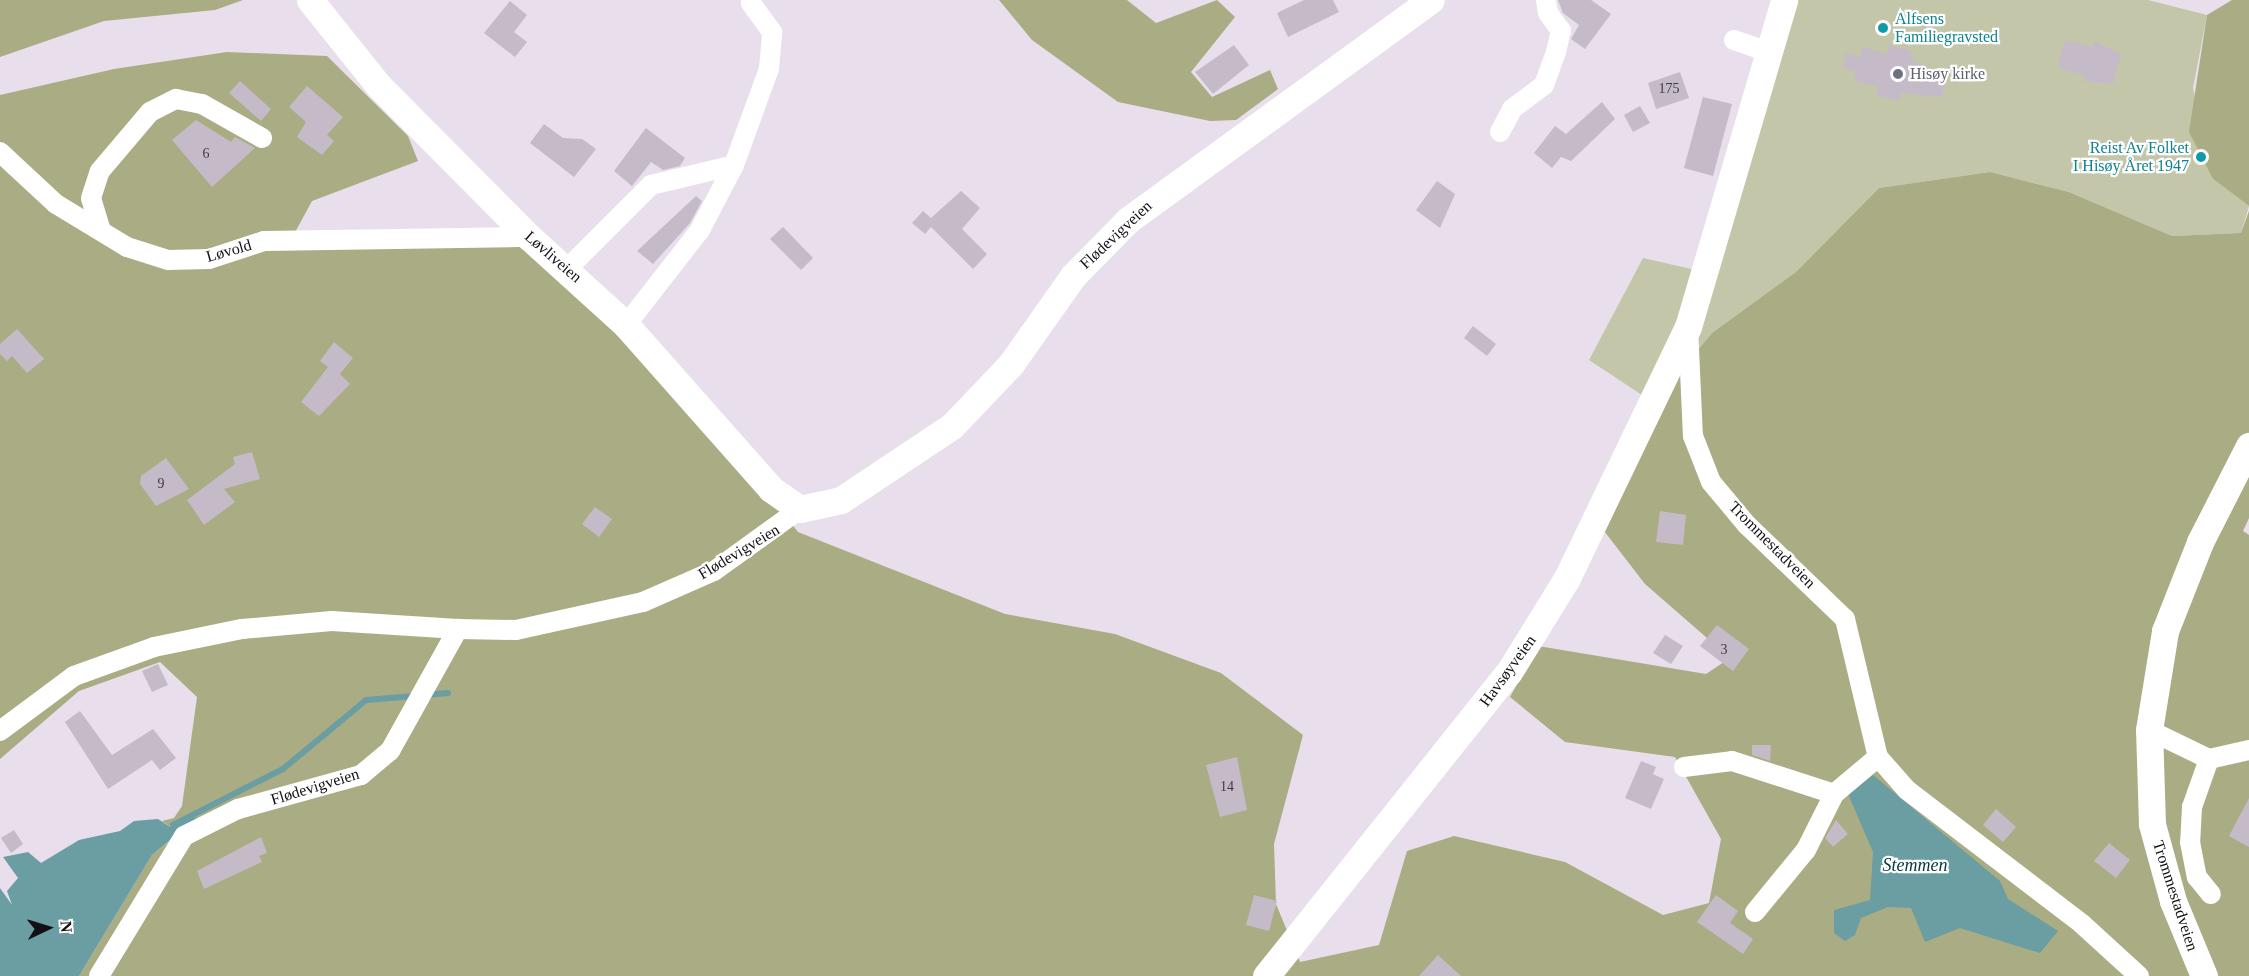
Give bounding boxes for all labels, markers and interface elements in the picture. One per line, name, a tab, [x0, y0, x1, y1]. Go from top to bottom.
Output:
place label: Alfsens Familiegravsted	[1895, 9, 1998, 47]
marker: Alfsens Familiegravsted	[1876, 21, 1890, 35]
place label: Hisøy kirke	[1910, 64, 1985, 84]
marker: Hisøy kirke	[1891, 67, 1905, 81]
house number: 175	[1658, 81, 1680, 97]
place label: Reist Av Folket I Hisøy Året 1947	[2073, 138, 2189, 176]
house number: 6	[202, 146, 210, 162]
marker: Reist Av Folket I Hisøy Året 1947	[2194, 150, 2208, 164]
street label: Flødevigveien	[1076, 197, 1156, 273]
street label: Løvliveien	[521, 227, 585, 287]
street label: Løvold	[204, 235, 254, 267]
house number: 9	[158, 476, 164, 492]
street label: Trommestadveien	[1725, 498, 1819, 592]
street label: Flødevigveien	[695, 520, 783, 584]
street label: Havsøyveien	[1476, 632, 1540, 710]
house number: 3	[1720, 642, 1727, 658]
street label: Flødevigveien	[268, 764, 362, 810]
house number: 14	[1220, 779, 1234, 795]
street label: Trommestadveien	[2148, 838, 2202, 954]
water label: Stemmen	[1883, 854, 1947, 876]
north arrow	[18, 898, 78, 958]
text: N	[58, 920, 75, 933]

